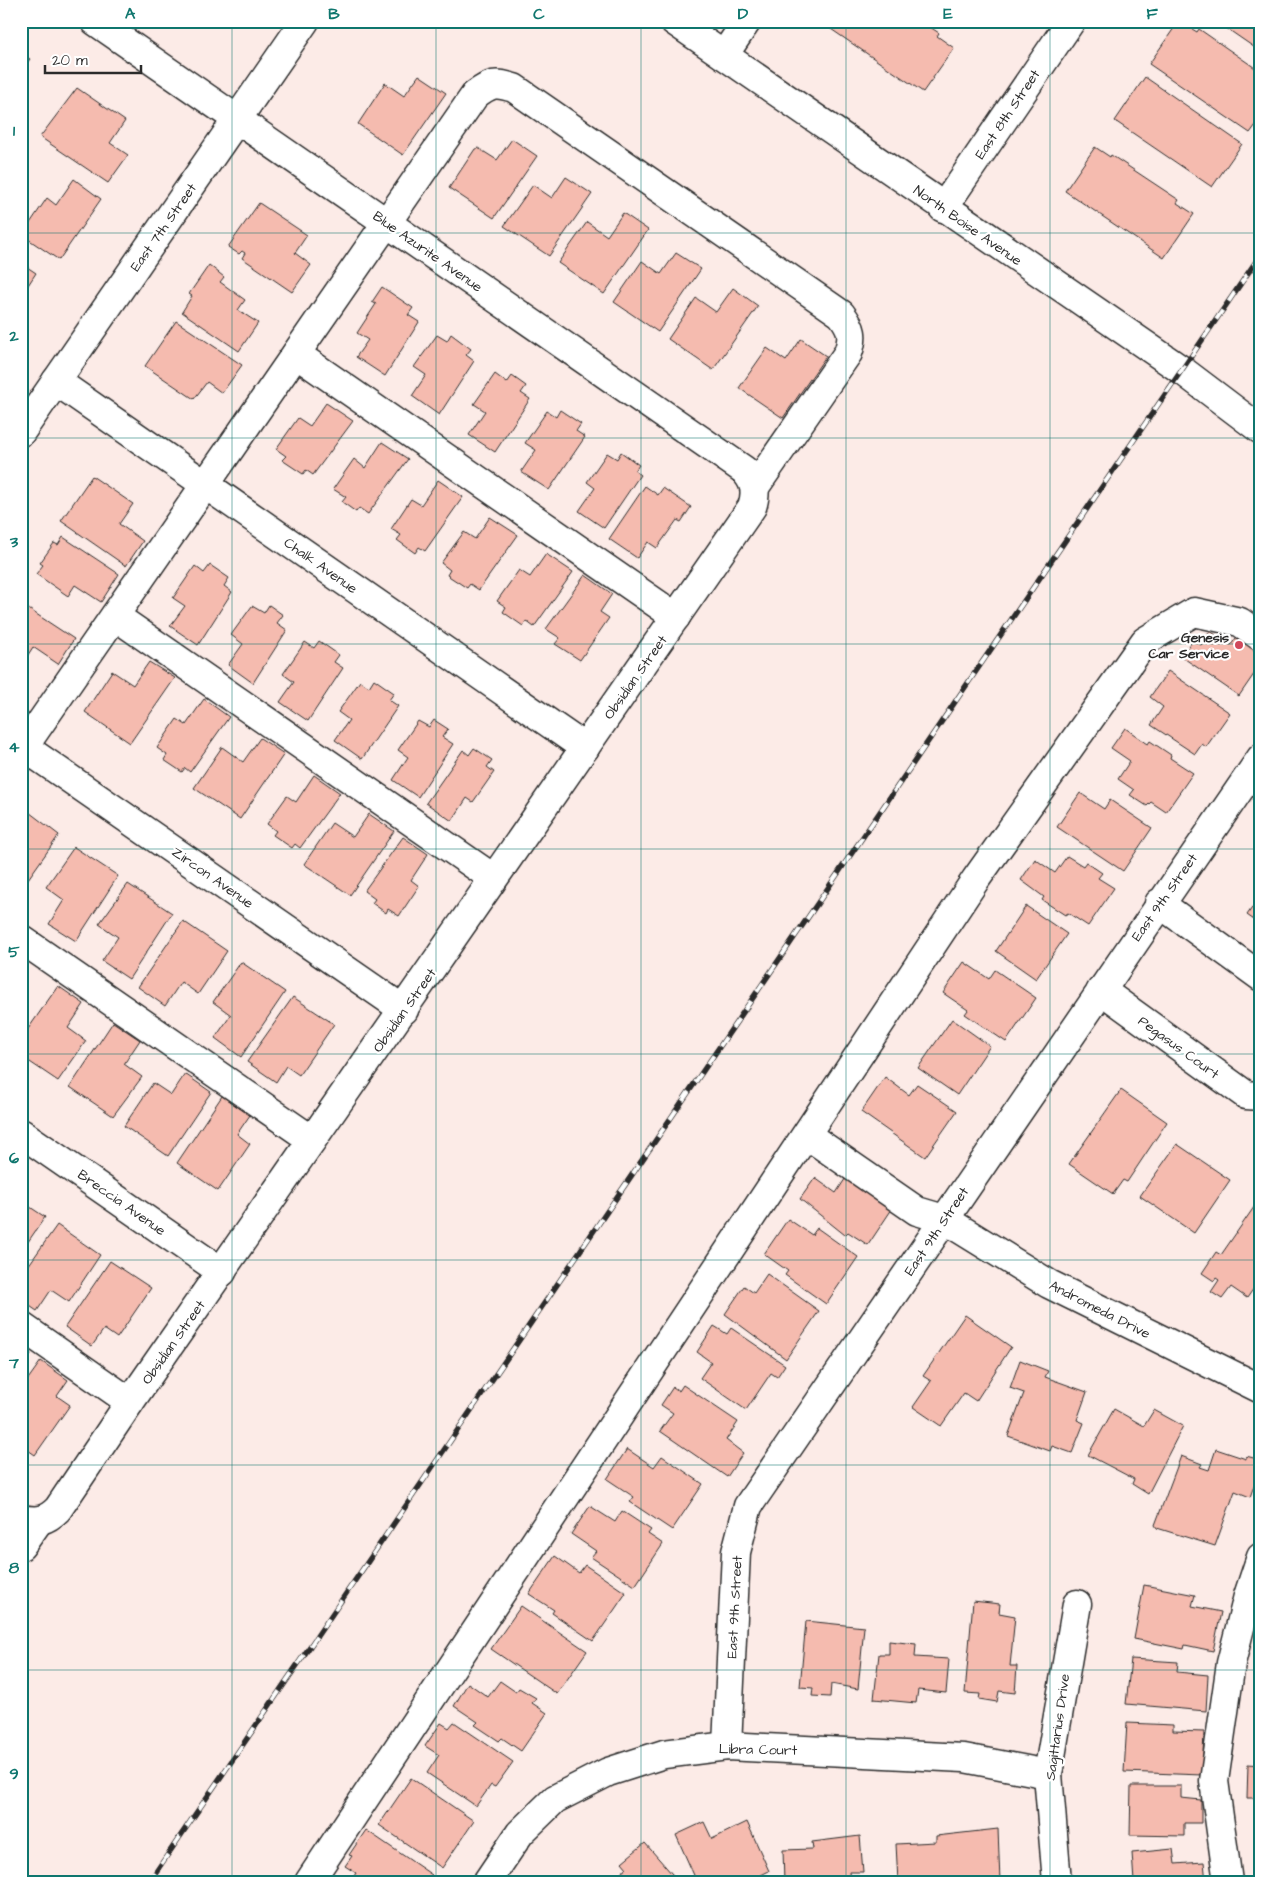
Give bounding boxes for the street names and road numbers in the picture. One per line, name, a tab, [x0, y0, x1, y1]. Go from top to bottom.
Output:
street label: East 8th Street	[970, 66, 1045, 163]
street label: East 7th Street	[126, 179, 202, 276]
street label: North Boise Avenue	[909, 181, 1026, 271]
street label: Blue Azurite Avenue	[369, 206, 487, 297]
street label: Chalk Avenue	[280, 533, 362, 599]
street label: Obsidian Street	[599, 631, 672, 724]
street label: Zircon Avenue	[168, 842, 258, 914]
street label: East 9th Street	[1127, 849, 1203, 946]
street label: Obsidian Street	[368, 964, 441, 1057]
street label: Pegasus Court	[1134, 1012, 1223, 1084]
street label: Breccia Avenue	[73, 1165, 170, 1241]
street label: East 9th Street	[900, 1183, 974, 1280]
street label: Andromeda Drive	[1046, 1276, 1154, 1344]
street label: Obsidian Street	[137, 1296, 210, 1389]
street label: East 9th Street	[722, 1555, 748, 1659]
street label: Sagittarius Drive	[1041, 1672, 1075, 1782]
street label: Libra Court	[719, 1739, 798, 1761]

